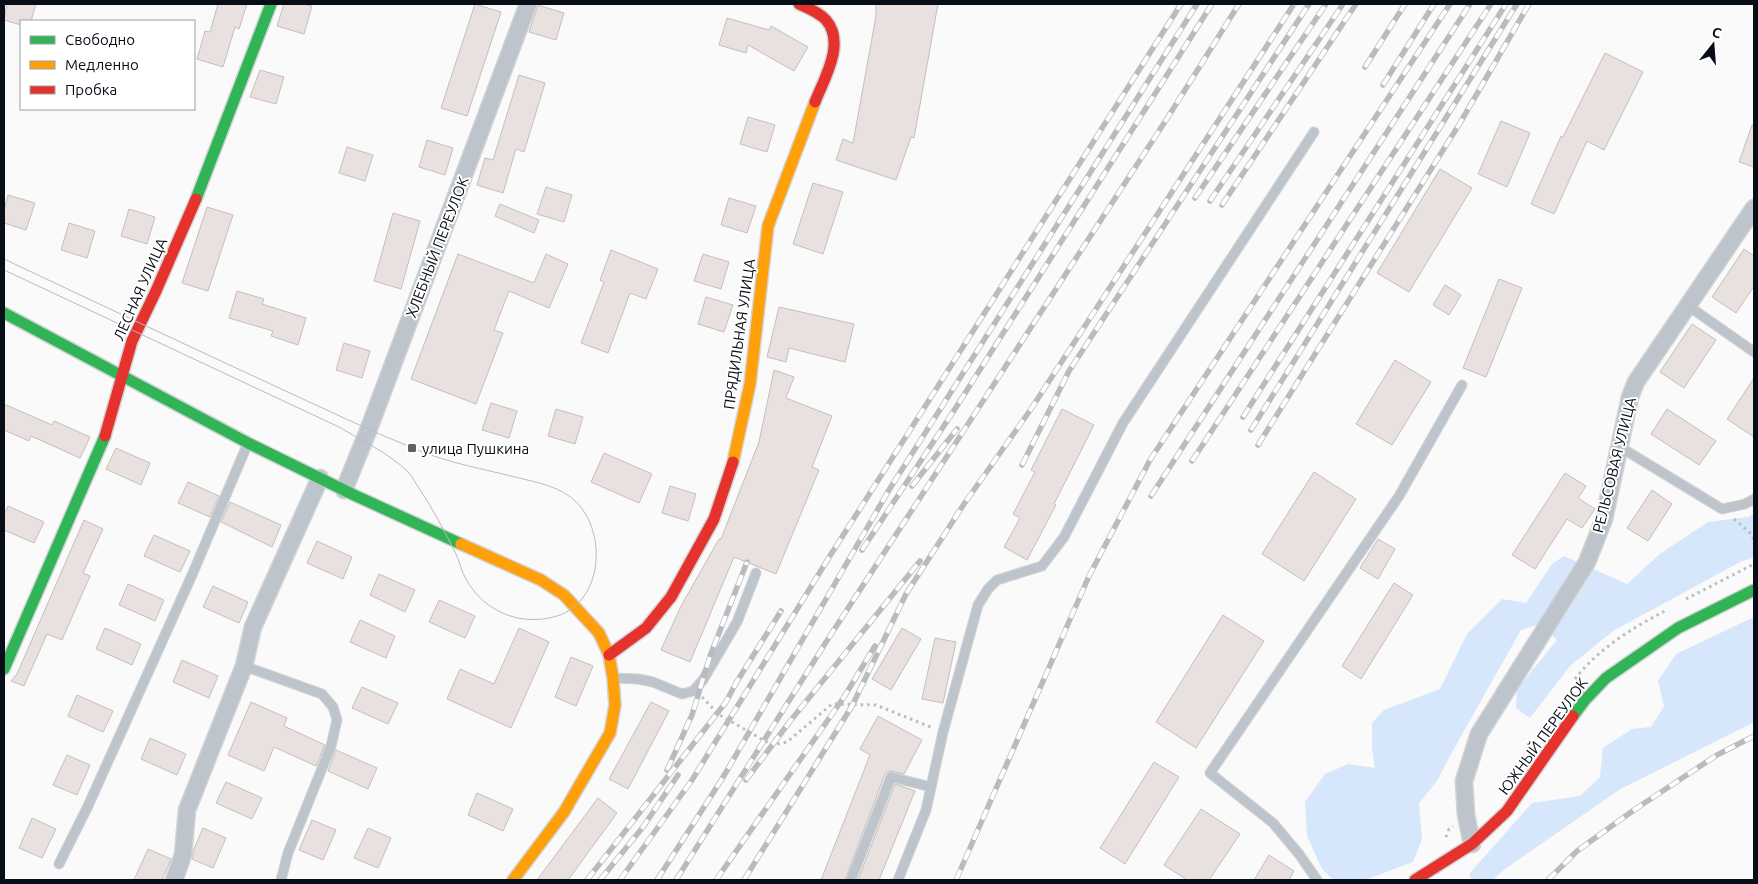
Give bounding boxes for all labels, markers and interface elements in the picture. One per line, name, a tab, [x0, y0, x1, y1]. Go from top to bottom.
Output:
legend	[20, 20, 195, 110]
north arrow	[1688, 20, 1738, 70]
text: С	[1710, 24, 1723, 42]
text: Свободно	[65, 31, 135, 48]
text: Медленно	[65, 56, 139, 73]
text: Пробка	[65, 81, 117, 98]
street label: ХЛЕБНЫЙ ПЕРЕУЛОК	[402, 174, 472, 320]
street label: ЛЕСНАЯ УЛИЦА	[110, 235, 170, 343]
street label: ПРЯДИЛЬНАЯ УЛИЦА	[720, 257, 758, 410]
street label: РЕЛЬСОВАЯ УЛИЦА	[1589, 395, 1639, 535]
place label: улица Пушкина	[422, 440, 529, 457]
marker: улица Пушкина	[406, 442, 418, 454]
street label: ЮЖНЫЙ ПЕРЕУЛОК	[1495, 674, 1591, 798]

